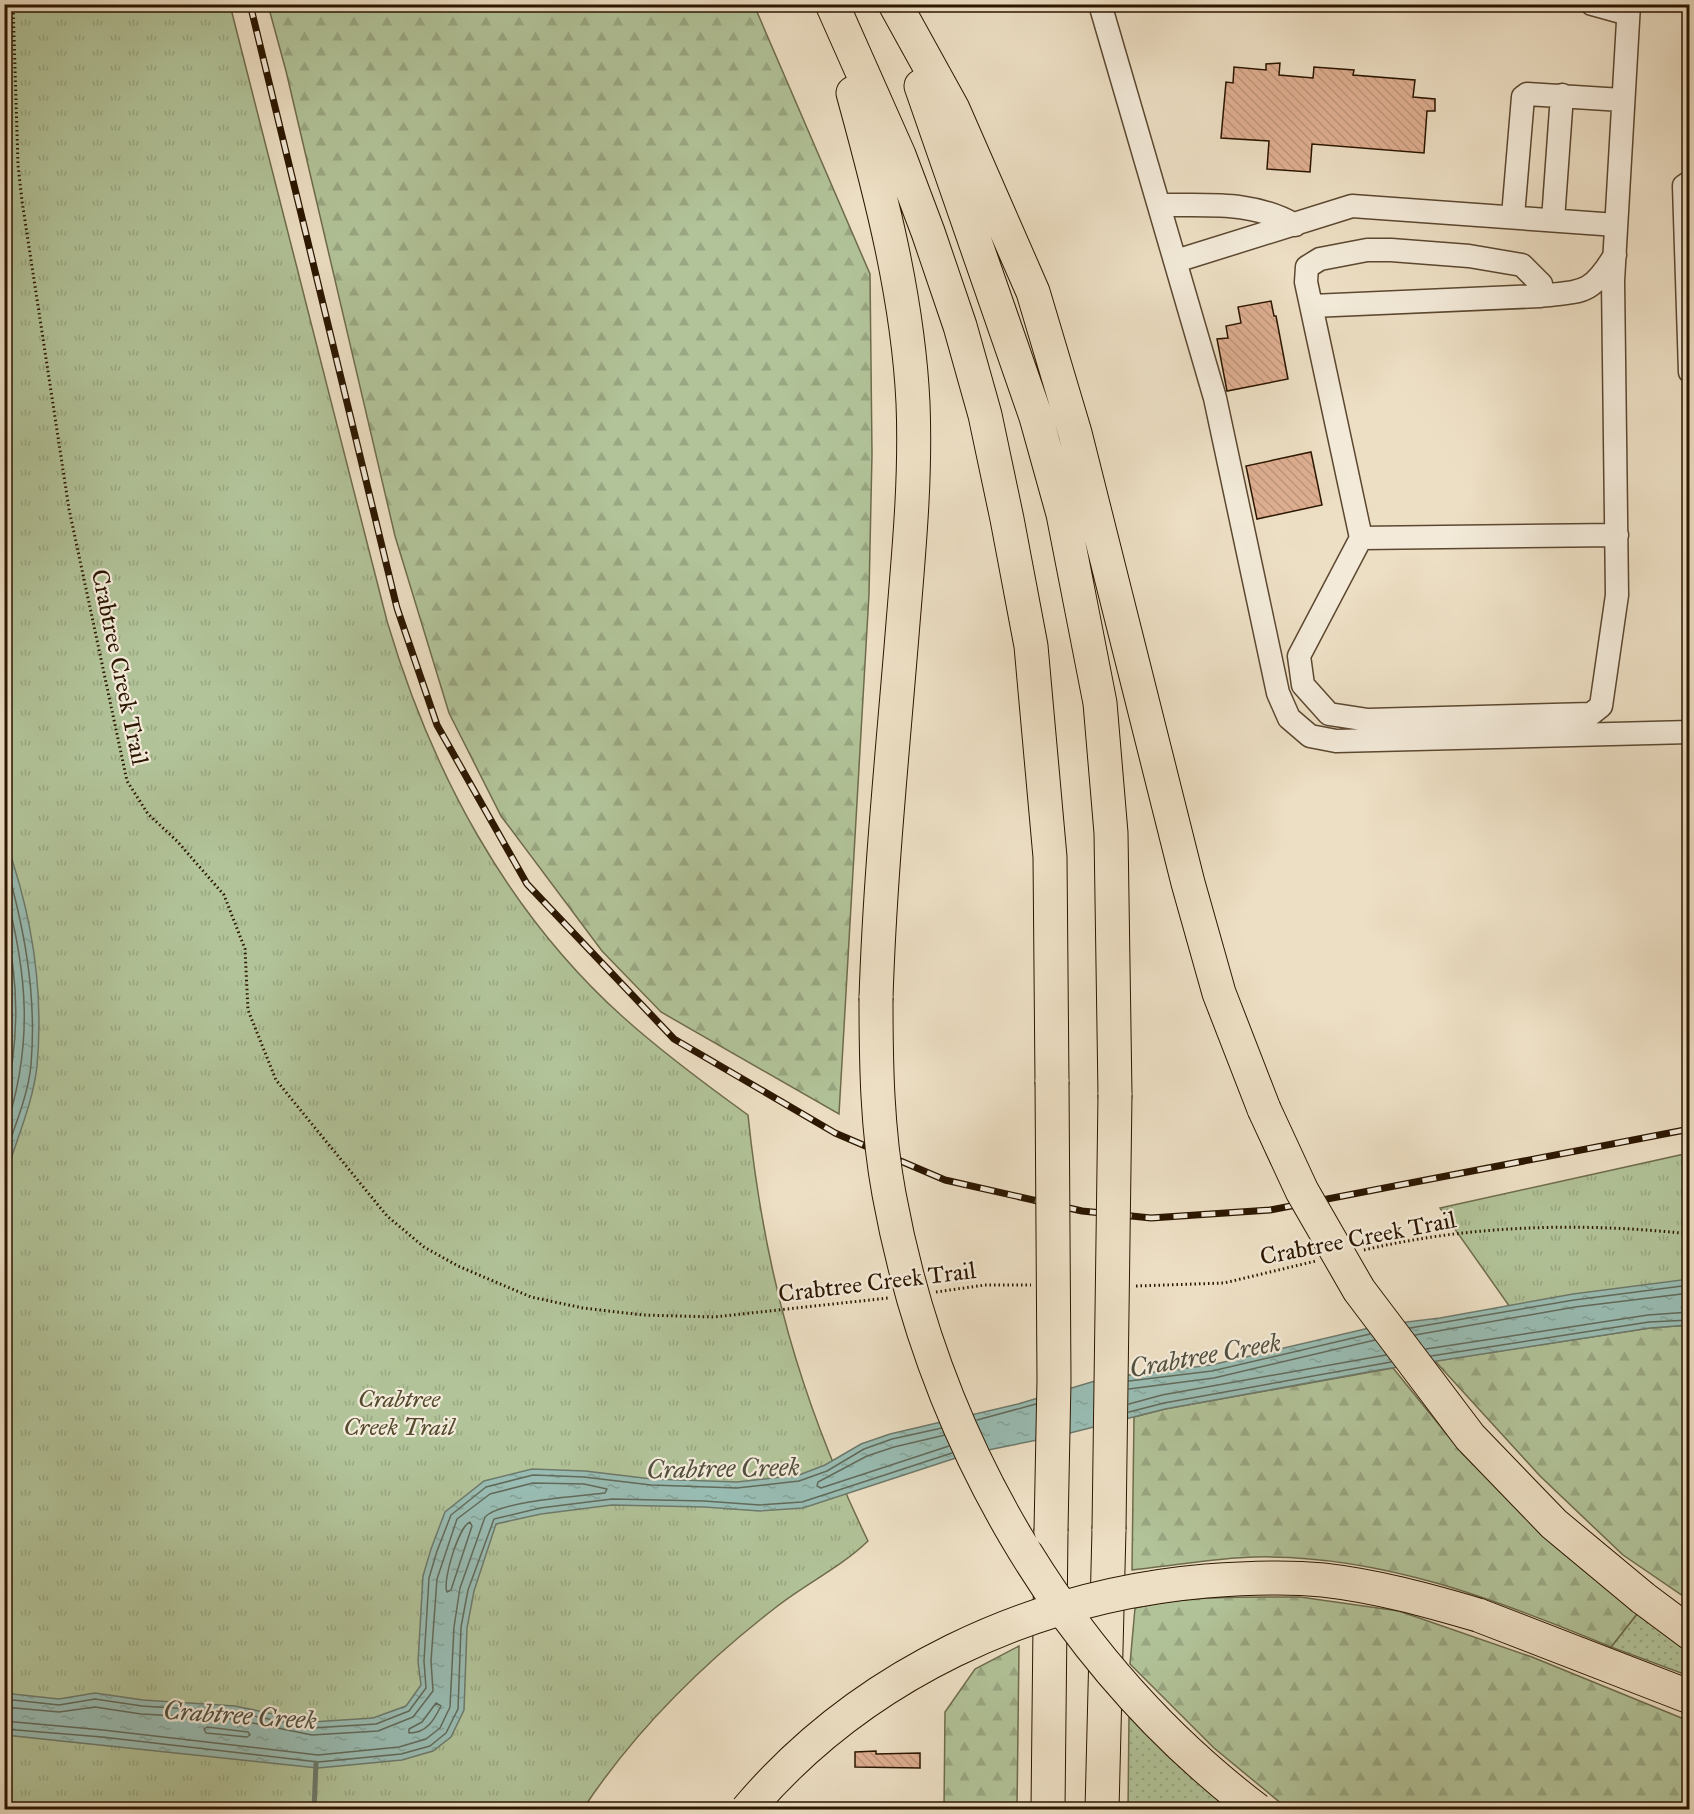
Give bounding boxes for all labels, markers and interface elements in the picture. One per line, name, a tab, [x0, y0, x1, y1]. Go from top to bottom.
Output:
street label: Crabtree Creek Trail	[85, 567, 155, 768]
street label: Crabtree Creek Trail	[1257, 1204, 1459, 1272]
street label: Crabtree Creek Trail	[776, 1255, 978, 1309]
water label: Crabtree Creek	[1127, 1326, 1284, 1384]
park label: Crabtree Creek Trail	[344, 1384, 457, 1442]
water label: Crabtree Creek	[646, 1451, 800, 1485]
water label: Crabtree Creek	[162, 1694, 318, 1736]

